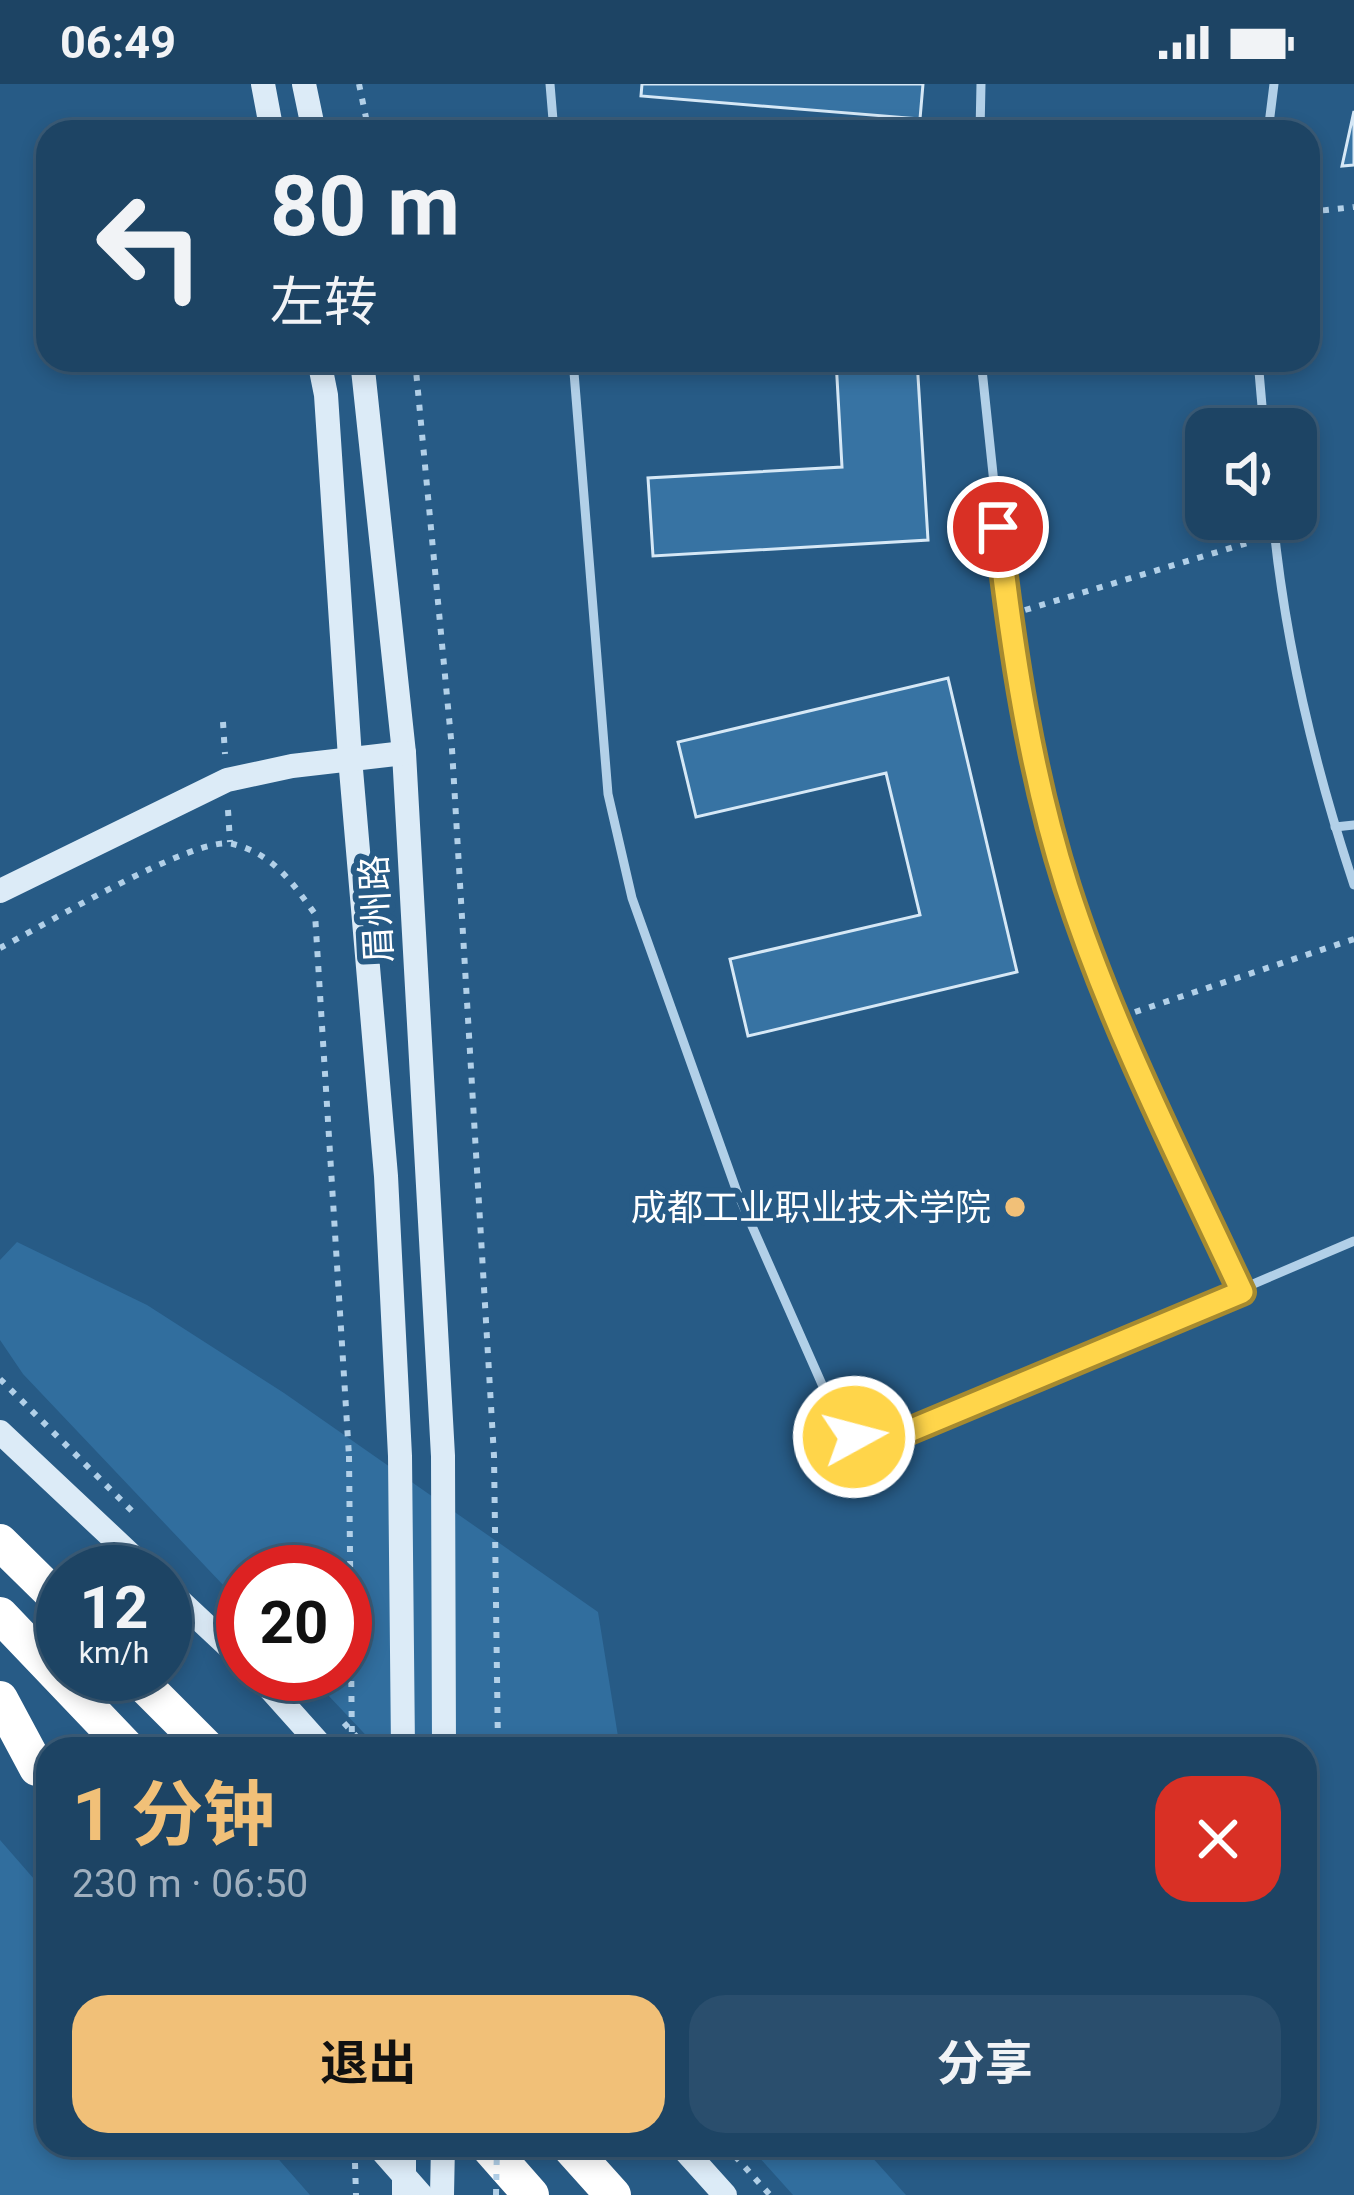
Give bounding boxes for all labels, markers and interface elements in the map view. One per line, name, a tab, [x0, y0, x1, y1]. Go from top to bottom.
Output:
text: 06:49	[60, 16, 176, 69]
text: 80 m	[270, 157, 460, 256]
icon: left	[72, 168, 228, 324]
text: 左转	[270, 271, 378, 334]
map controls	[1185, 408, 1317, 540]
button: sound	[1185, 408, 1317, 540]
pin	[947, 476, 1049, 578]
icon: arrive	[965, 494, 1031, 560]
street label: 眉州路	[353, 854, 401, 964]
place label: 成都工业职业技术学院	[631, 1187, 991, 1229]
marker: 成都工业职业技术学院	[1002, 1194, 1028, 1220]
position arrow	[791, 1374, 917, 1500]
speed limit sign: 20	[216, 1545, 372, 1701]
text: 12	[80, 1572, 148, 1643]
text: km/h	[79, 1635, 149, 1670]
text: 1 分钟	[72, 1773, 275, 1858]
button: close	[1155, 1776, 1281, 1902]
text: 230 m · 06:50	[72, 1861, 308, 1907]
button: 退出	[72, 1995, 665, 2133]
button: 分享	[689, 1995, 1281, 2133]

